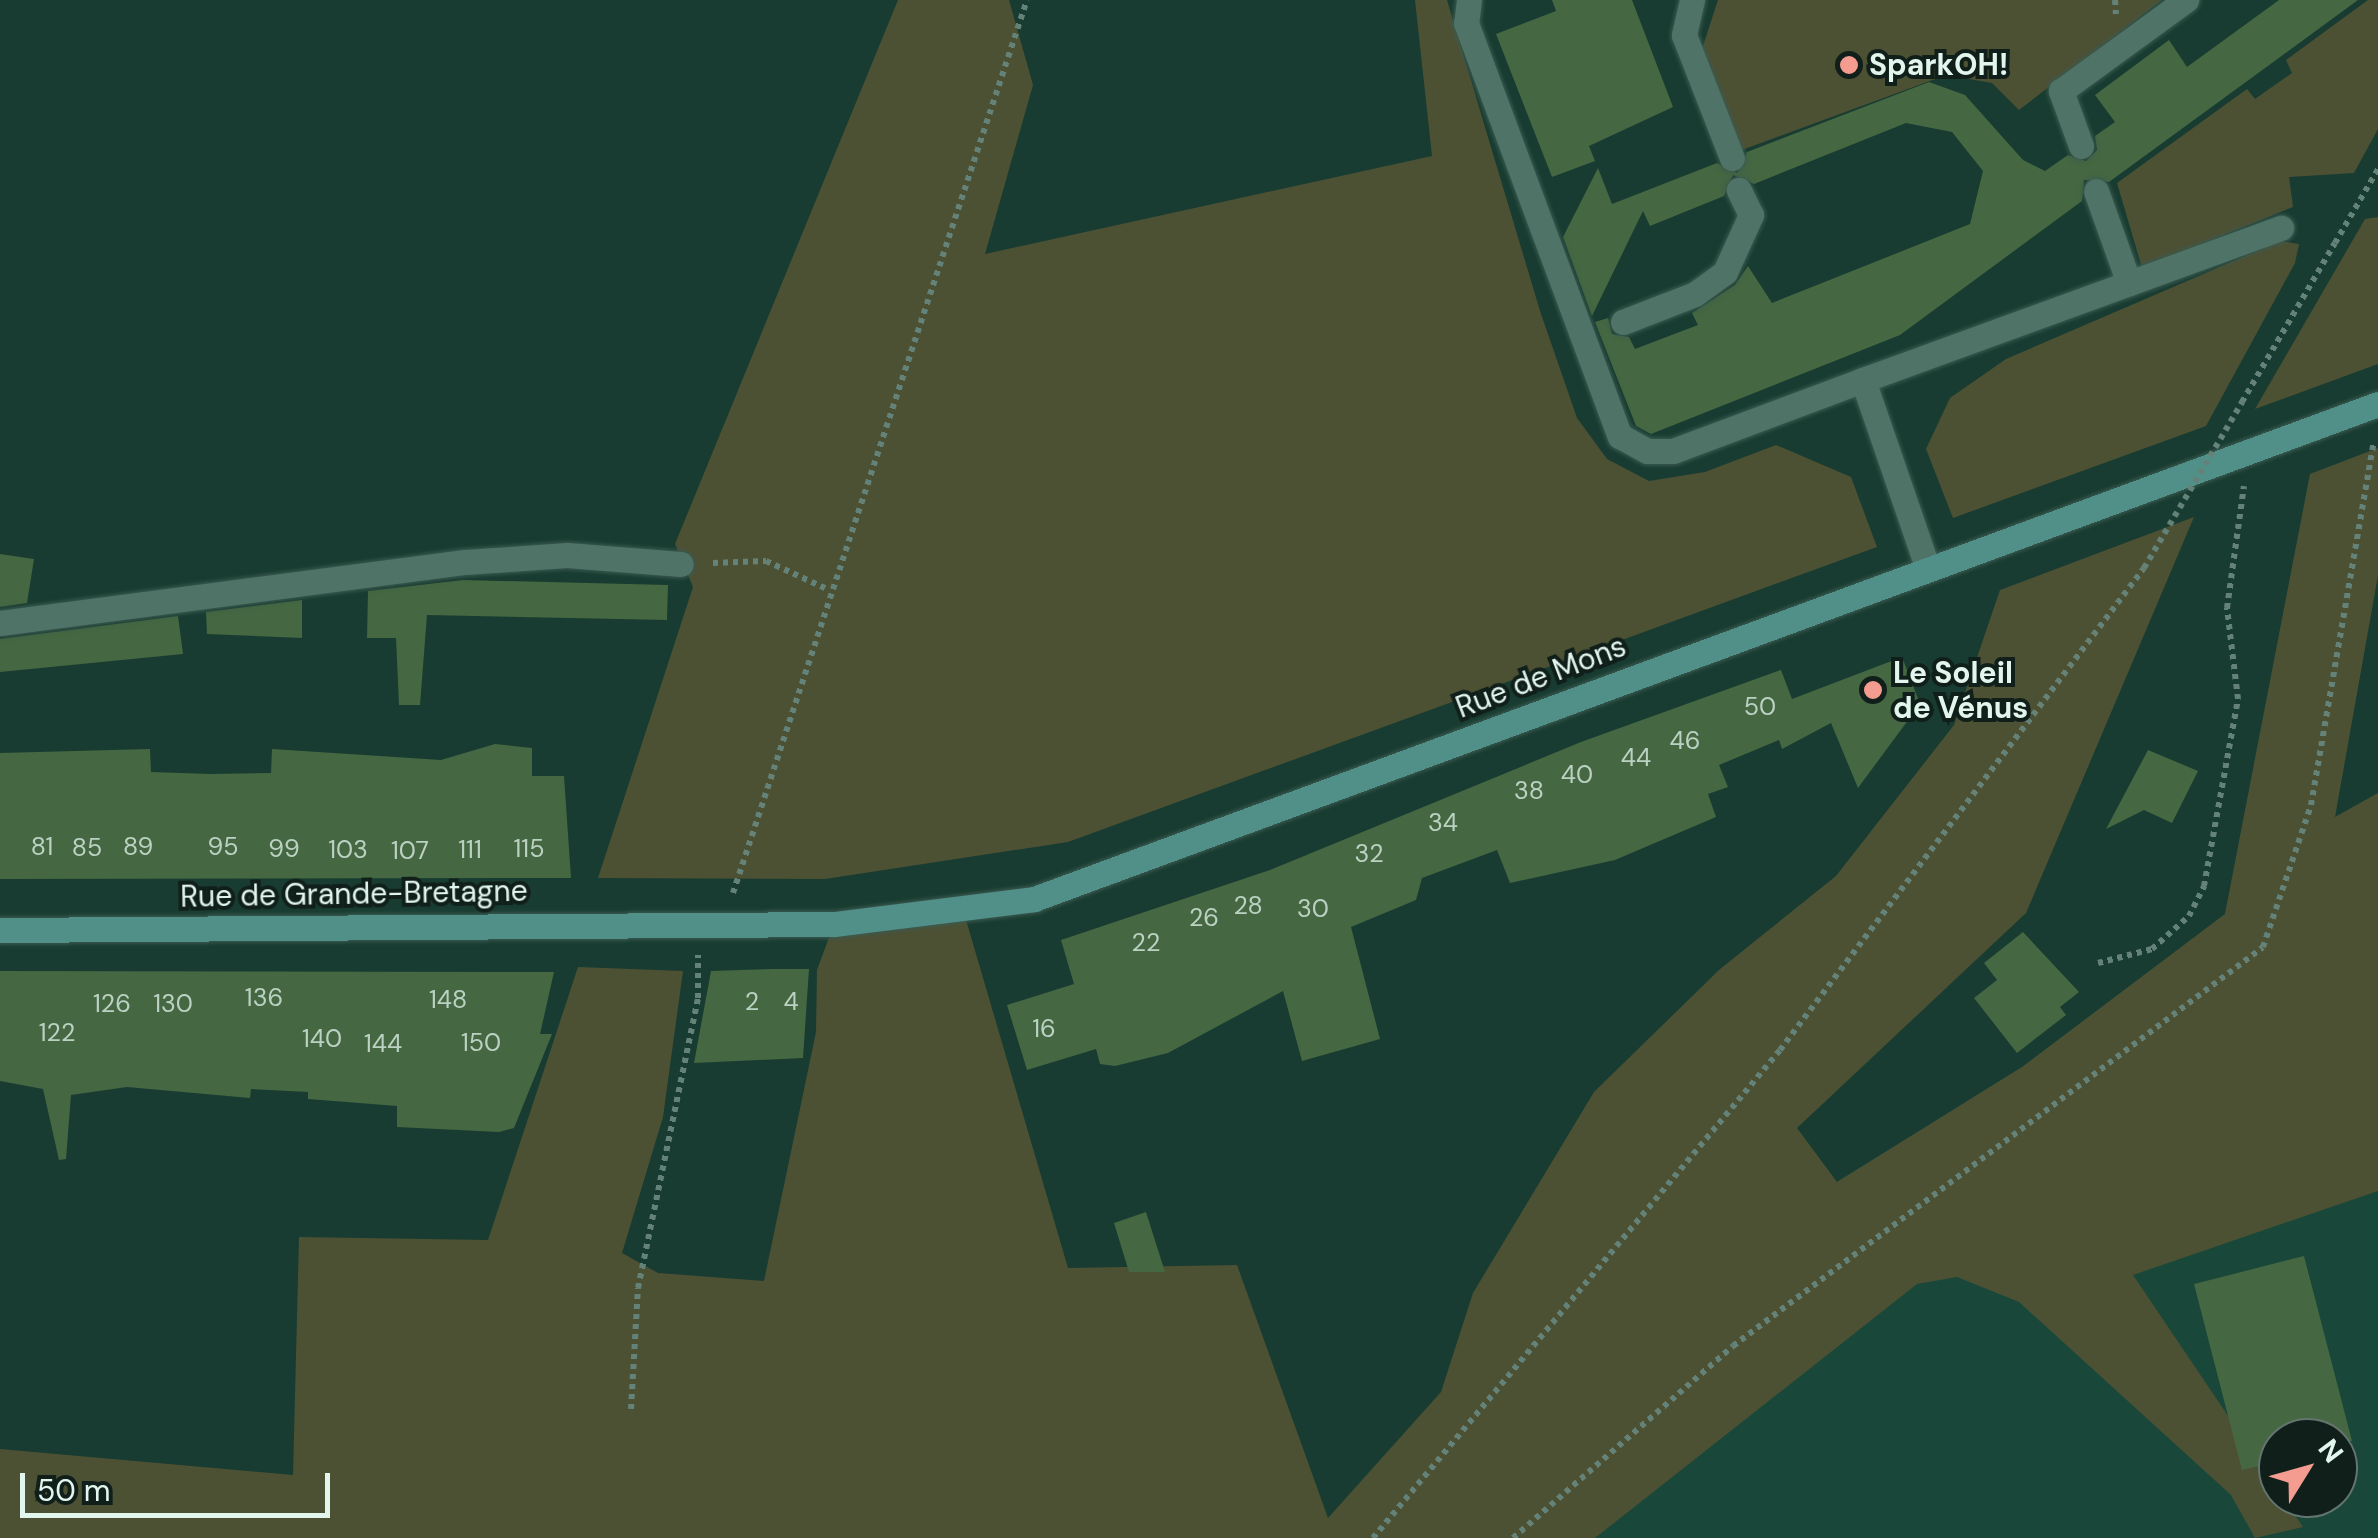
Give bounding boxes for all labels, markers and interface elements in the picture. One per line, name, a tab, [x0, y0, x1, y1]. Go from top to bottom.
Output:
place label: SparkOH!	[1869, 47, 2008, 83]
marker: SparkOH!	[1838, 54, 1860, 76]
street label: Rue de Mons	[1451, 628, 1631, 726]
place label: Le Soleil de Vénus	[1893, 655, 2028, 726]
marker: Le Soleil de Vénus	[1862, 679, 1884, 701]
house number: 50	[1744, 692, 1776, 722]
house number: 46	[1670, 726, 1700, 756]
house number: 44	[1621, 743, 1651, 773]
house number: 40	[1561, 760, 1593, 790]
house number: 38	[1514, 776, 1544, 806]
house number: 34	[1428, 808, 1458, 838]
house number: 81	[31, 832, 53, 862]
house number: 89	[123, 832, 153, 862]
house number: 95	[208, 832, 238, 862]
house number: 85	[72, 833, 102, 863]
house number: 99	[268, 834, 300, 864]
house number: 115	[514, 834, 544, 864]
house number: 103	[328, 835, 368, 865]
house number: 111	[458, 835, 482, 865]
house number: 107	[391, 836, 429, 866]
house number: 32	[1354, 839, 1384, 869]
street label: Rue de Grande-Bretagne	[180, 873, 528, 915]
house number: 28	[1233, 891, 1263, 921]
house number: 30	[1297, 894, 1329, 924]
house number: 26	[1189, 903, 1219, 933]
house number: 22	[1132, 928, 1160, 958]
house number: 136	[245, 983, 283, 1013]
house number: 148	[429, 985, 467, 1015]
house number: 2	[745, 987, 759, 1017]
house number: 4	[783, 987, 799, 1017]
house number: 126	[93, 989, 131, 1019]
house number: 130	[153, 989, 193, 1019]
house number: 16	[1032, 1014, 1056, 1044]
house number: 122	[39, 1018, 75, 1048]
house number: 140	[302, 1024, 342, 1054]
house number: 150	[461, 1028, 501, 1058]
house number: 144	[364, 1029, 402, 1059]
north arrow	[2258, 1418, 2358, 1518]
text: N	[2310, 1432, 2352, 1470]
scale bar	[25, 1453, 335, 1515]
text: 50 m	[37, 1471, 111, 1510]

